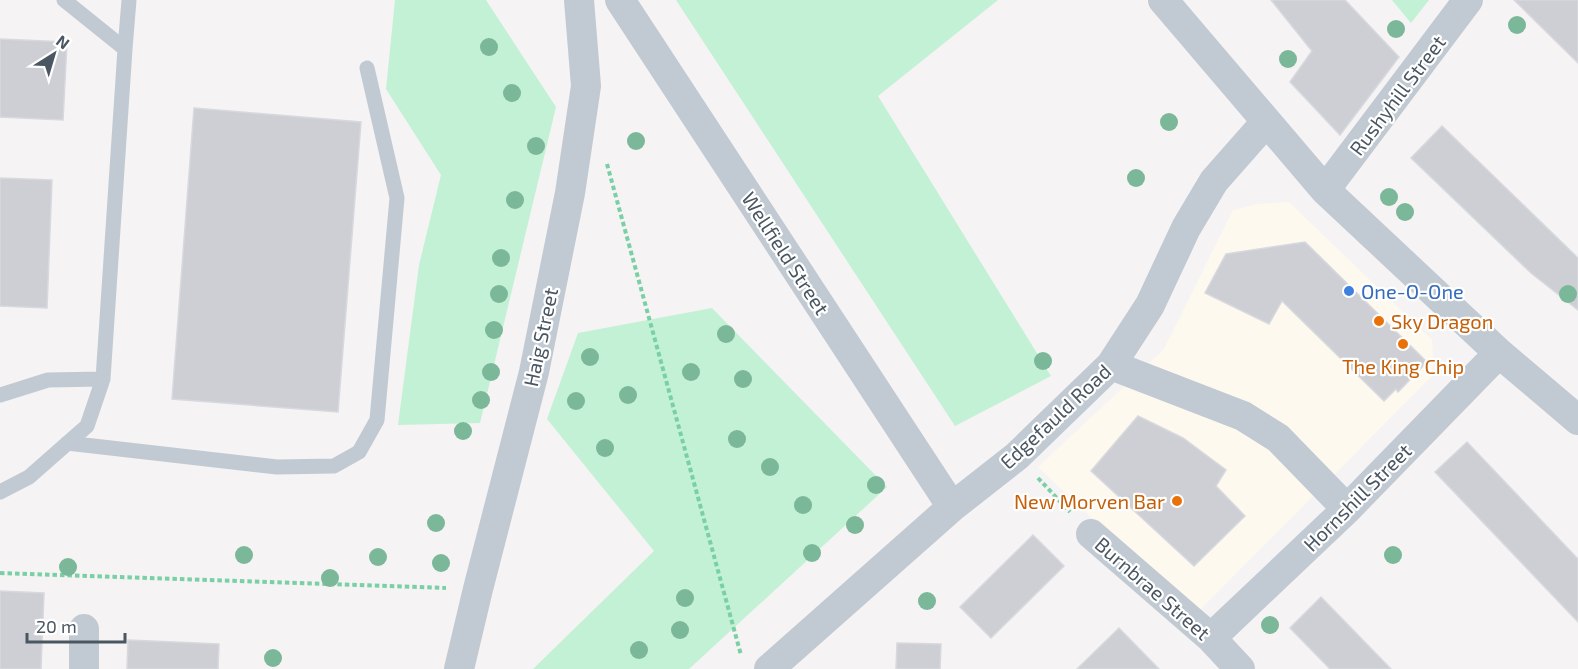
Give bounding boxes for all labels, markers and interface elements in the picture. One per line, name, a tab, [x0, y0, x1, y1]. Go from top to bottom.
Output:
north arrow	[24, 24, 84, 84]
street label: Rushyhill Street	[1344, 30, 1450, 160]
text: N	[53, 31, 74, 53]
street label: Wellfield Street	[737, 187, 835, 319]
place label: One-O-One	[1361, 279, 1464, 303]
marker: One-O-One	[1342, 284, 1356, 298]
street label: Haig Street	[518, 285, 562, 389]
place label: Sky Dragon	[1391, 309, 1493, 333]
marker: Sky Dragon	[1372, 314, 1386, 328]
marker: The King Chip	[1396, 337, 1410, 351]
place label: The King Chip	[1342, 354, 1464, 378]
street label: Edgefauld Road	[995, 359, 1115, 473]
street label: Hornshill Street	[1298, 438, 1416, 556]
place label: New Morven Bar	[1014, 489, 1165, 513]
marker: New Morven Bar	[1170, 494, 1184, 508]
street label: Burnbrae Street	[1091, 532, 1216, 645]
scale bar	[27, 606, 124, 644]
text: 20 m	[36, 615, 77, 637]

